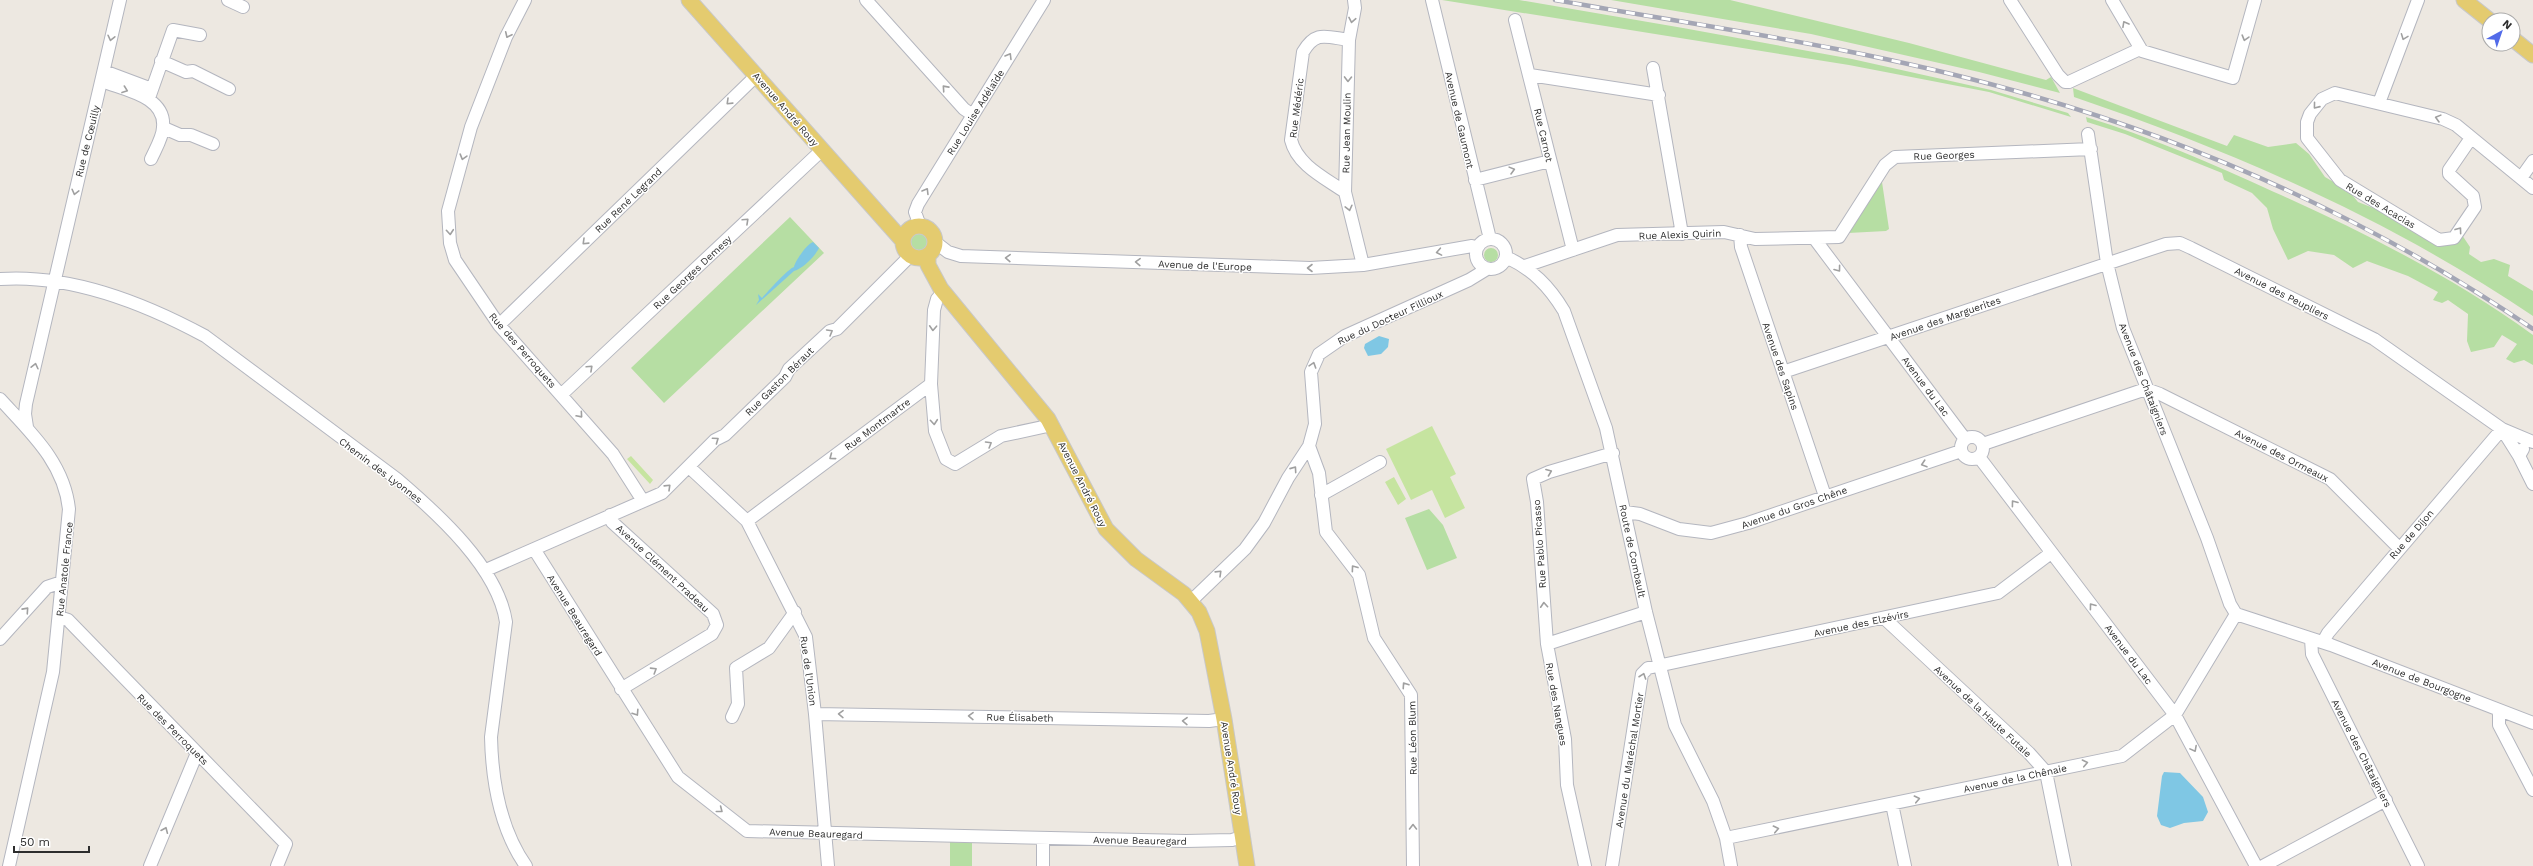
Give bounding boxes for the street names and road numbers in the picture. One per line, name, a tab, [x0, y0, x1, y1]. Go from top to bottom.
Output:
street label: Rue Louise Adélaïde	[945, 67, 1006, 157]
street label: Avenue André Rouy	[751, 70, 821, 149]
street label: Avenue de Gaumont	[1443, 71, 1476, 170]
street label: Rue Médéric	[1287, 77, 1306, 139]
street label: Rue Jean Moulin	[1340, 93, 1353, 174]
street label: Rue de Cœuilly	[73, 103, 102, 178]
street label: Rue Carnot	[1532, 107, 1555, 164]
street label: Rue Georges	[1913, 149, 1975, 162]
street label: Rue René Legrand	[593, 166, 664, 235]
street label: Rue des Acacias	[2344, 180, 2418, 231]
street label: Rue Alexis Quirin	[1639, 228, 1722, 241]
street label: Rue Georges Demesy	[651, 233, 734, 311]
street label: Avenue de l'Europe	[1158, 258, 1252, 273]
street label: Avenue des Peupliers	[2233, 265, 2331, 322]
street label: Rue du Docteur Fillioux	[1336, 288, 1445, 347]
street label: Avenue des Marguerites	[1888, 294, 2002, 343]
street label: Rue des Perroquets	[487, 311, 558, 390]
street label: Avenue des Sapins	[1760, 321, 1801, 411]
street label: Avenue des Châtaigniers	[2117, 321, 2170, 437]
street label: Rue Gaston Béraut	[743, 344, 816, 418]
street label: Avenue du Lac	[1900, 354, 1952, 419]
street label: Rue Montmartre	[842, 396, 913, 453]
street label: Avenue des Ormeaux	[2233, 427, 2330, 484]
street label: Chemin des Lyonnes	[337, 436, 424, 505]
street label: Avenue André Rouy	[1056, 440, 1109, 530]
street label: Avenue du Gros Chêne	[1740, 484, 1849, 531]
street label: Rue Pablo Picasso	[1531, 499, 1548, 589]
street label: Route de Combault	[1617, 503, 1648, 600]
street label: Rue de Dijon	[2387, 507, 2436, 561]
street label: Rue Anatole France	[54, 521, 75, 617]
street label: Avenue Clément Pradeau	[614, 522, 711, 614]
street label: Avenue Beauregard	[545, 573, 604, 658]
street label: Avenue des Elzévirs	[1813, 608, 1910, 639]
street label: Avenue du Lac	[2103, 622, 2155, 687]
street label: Rue de l'Union	[798, 635, 819, 707]
street label: Avenue de Bourgogne	[2371, 656, 2473, 705]
street label: Rue des Nangues	[1544, 662, 1569, 747]
street label: Avenue de la Haute Futaie	[1932, 663, 2034, 759]
street label: Rue des Perroquets	[135, 692, 210, 767]
street label: Avenue du Maréchal Mortier	[1613, 692, 1646, 829]
street label: Avenue des Châtaigniers	[2330, 697, 2394, 809]
street label: Rue Léon Blum	[1406, 701, 1419, 775]
street label: Rue Élisabeth	[986, 711, 1054, 724]
street label: Avenue André Rouy	[1219, 721, 1244, 816]
street label: Avenue de la Chênaie	[1962, 762, 2068, 795]
street label: Avenue Beauregard	[769, 826, 863, 841]
street label: Avenue Beauregard	[1093, 834, 1187, 847]

